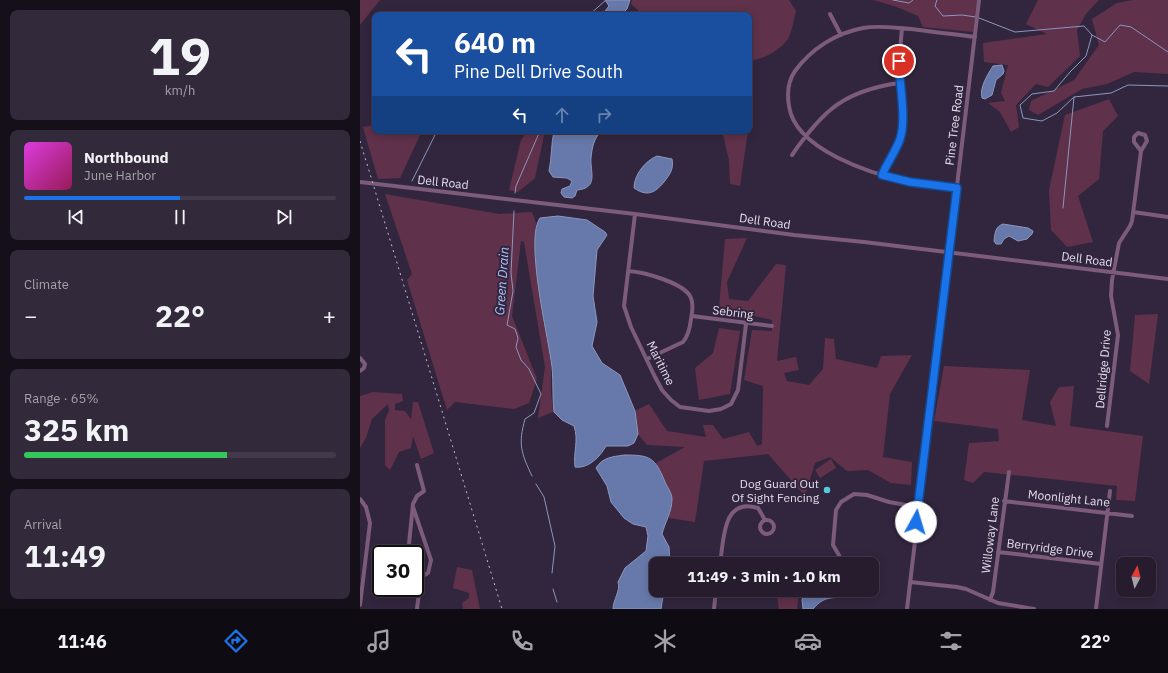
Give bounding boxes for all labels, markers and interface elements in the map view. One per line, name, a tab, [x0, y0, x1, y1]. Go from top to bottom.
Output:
text: 19	[149, 22, 211, 89]
text: 640 m	[454, 24, 536, 61]
icon: left	[388, 28, 440, 80]
pin	[882, 44, 916, 78]
icon: arrive	[888, 50, 910, 72]
text: Pine Dell Drive South	[454, 60, 623, 83]
text: km/h	[165, 82, 195, 99]
street label: Pine Tree Road	[942, 84, 966, 166]
icon: left	[509, 104, 531, 126]
icon: ahead	[551, 104, 573, 126]
icon: right	[593, 104, 615, 126]
text: Northbound	[84, 148, 169, 167]
text: June Harbor	[84, 167, 156, 184]
street label: Dell Road	[417, 172, 469, 192]
icon: previous	[65, 206, 87, 228]
icon: pause	[169, 206, 191, 228]
icon: next	[273, 206, 295, 228]
street label: Dell Road	[738, 210, 792, 232]
water label: Green Drain	[491, 246, 513, 316]
street label: Dell Road	[1061, 248, 1113, 270]
text: Climate	[24, 276, 69, 293]
text: 22°	[155, 296, 205, 335]
text: −	[24, 301, 37, 330]
text: +	[323, 301, 336, 330]
street label: Sebring	[712, 302, 755, 322]
street label: Dellridge Drive	[1092, 329, 1114, 409]
street label: Maritime	[643, 338, 679, 388]
text: Range · 65%	[24, 390, 98, 407]
text: 325 km	[24, 410, 129, 449]
place label: Dog Guard Out Of Sight Fencing	[732, 476, 820, 505]
marker: Dog Guard Out Of Sight Fencing	[822, 485, 832, 495]
street label: Moonlight Lane	[1027, 486, 1111, 510]
street label: Willoway Lane	[978, 496, 1002, 574]
position arrow	[895, 501, 937, 543]
text: Arrival	[24, 516, 62, 533]
street label: Berryridge Drive	[1006, 535, 1095, 561]
text: 11:49	[24, 536, 106, 575]
speed limit sign: 30	[372, 545, 424, 597]
north arrow	[1116, 557, 1156, 597]
map controls	[1116, 557, 1156, 597]
text: 11:49 · 3 min · 1.0 km	[687, 567, 841, 586]
icon: directions	[222, 627, 250, 655]
icon: music	[365, 627, 393, 655]
icon: phone	[508, 627, 536, 655]
icon: climate	[651, 627, 679, 655]
icon: car	[794, 627, 822, 655]
icon: filters	[937, 627, 965, 655]
text: 11:46	[58, 630, 107, 653]
text: 22°	[1080, 630, 1110, 653]

